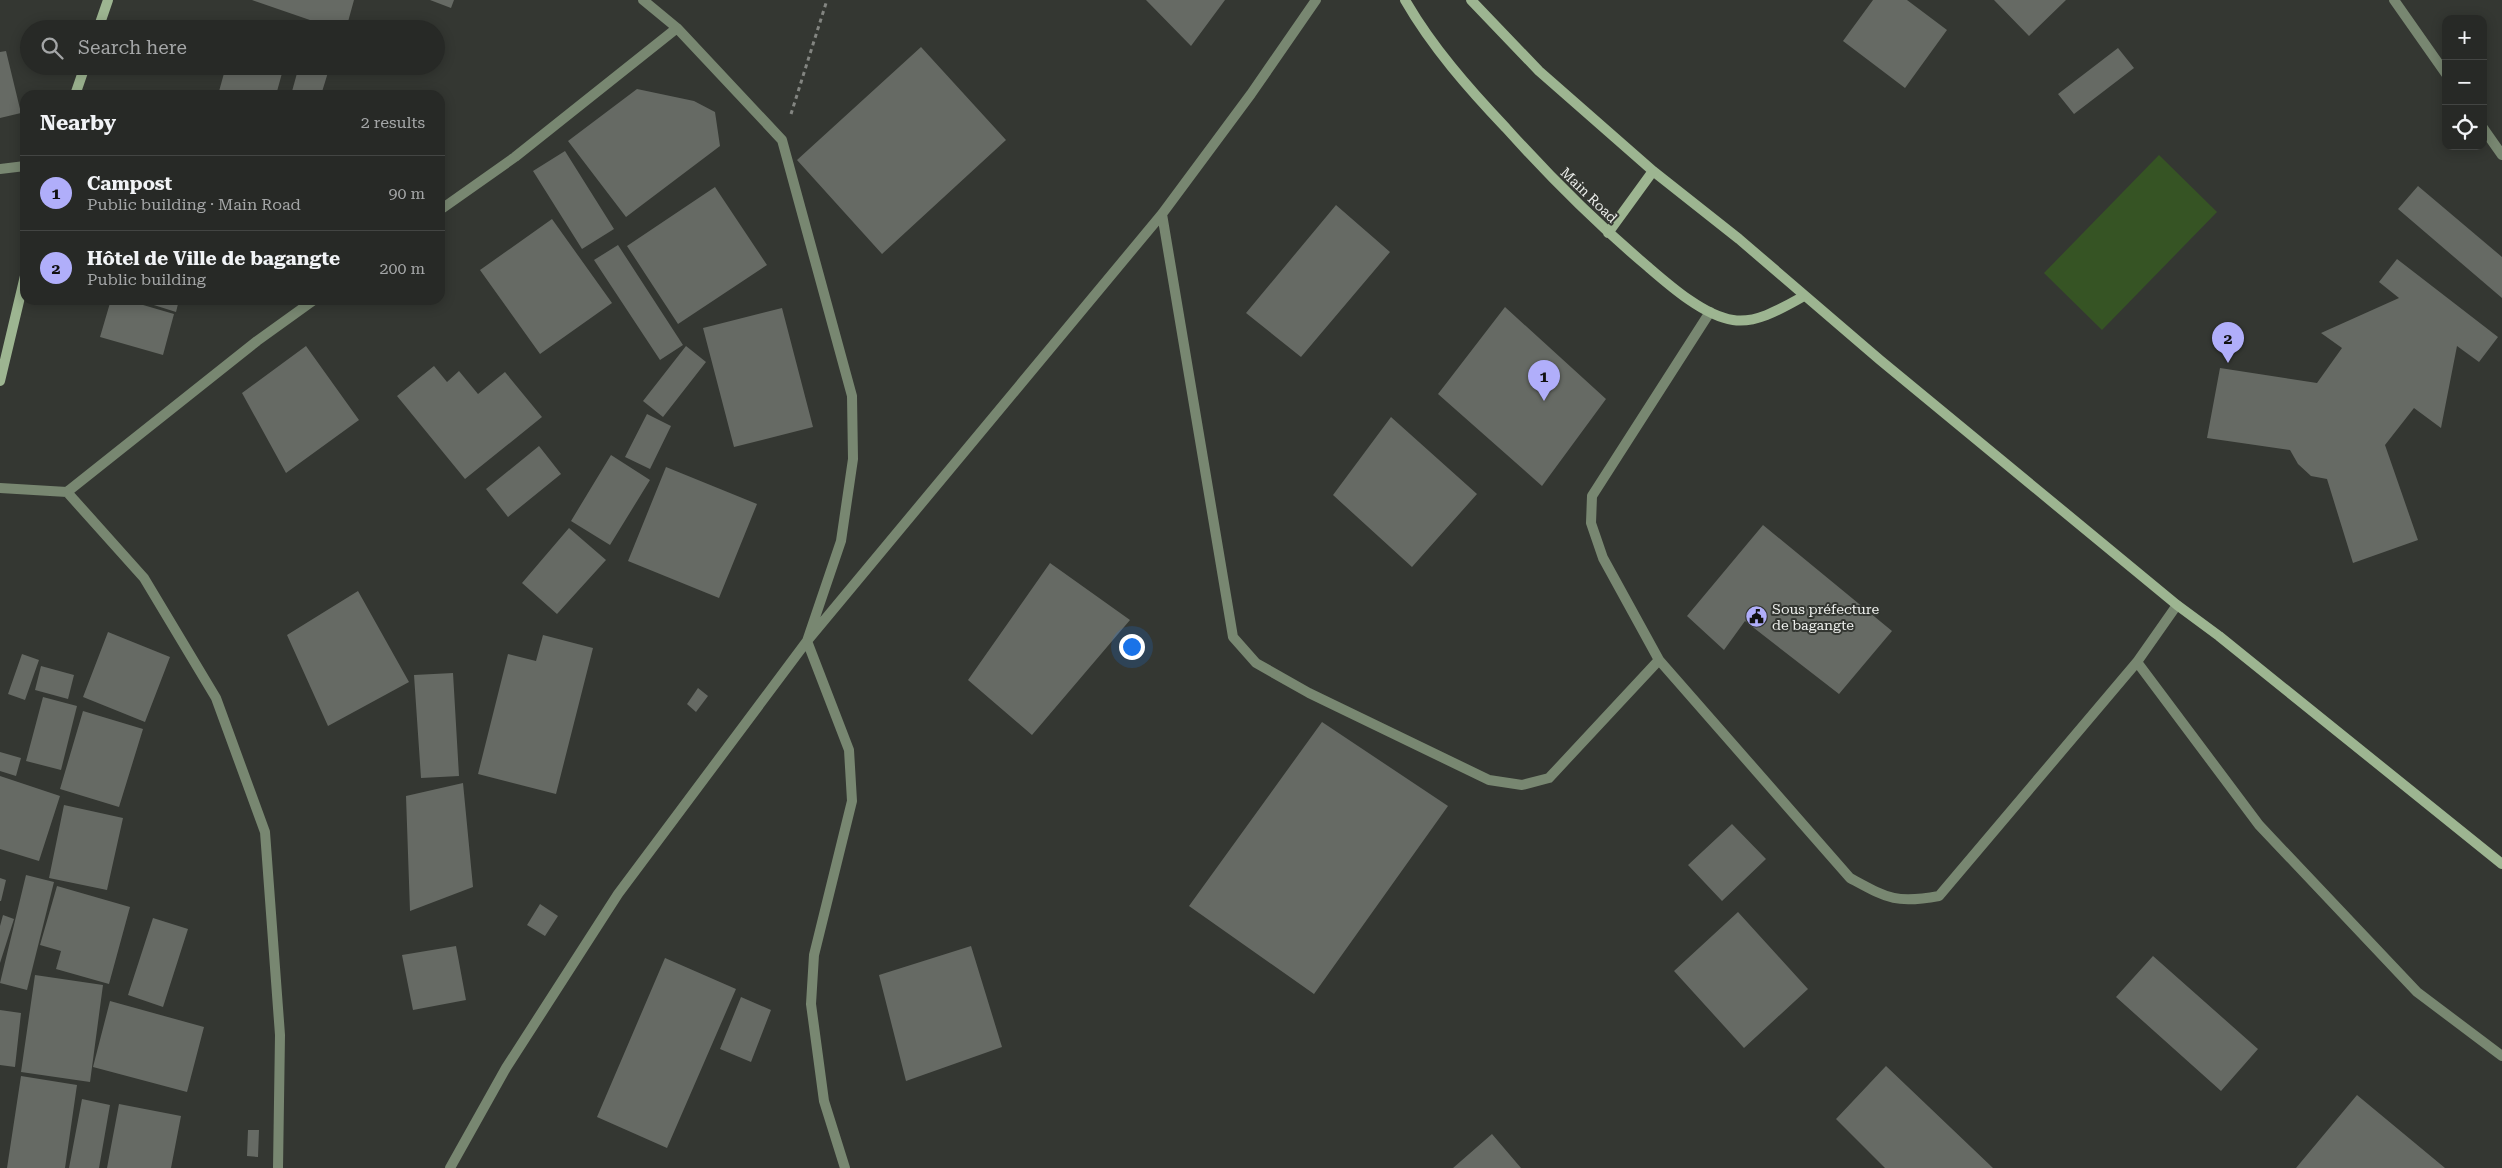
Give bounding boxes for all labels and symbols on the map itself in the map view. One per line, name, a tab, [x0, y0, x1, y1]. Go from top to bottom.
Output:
street label: Main Road	[1557, 164, 1621, 226]
pin: 2	[2212, 322, 2244, 363]
pin: 1	[1528, 360, 1560, 401]
place label: Sous préfecture de bagangte	[1772, 601, 1879, 633]
public building icon: Sous préfecture de bagangte	[1744, 605, 1768, 629]
your location	[1119, 634, 1145, 660]

